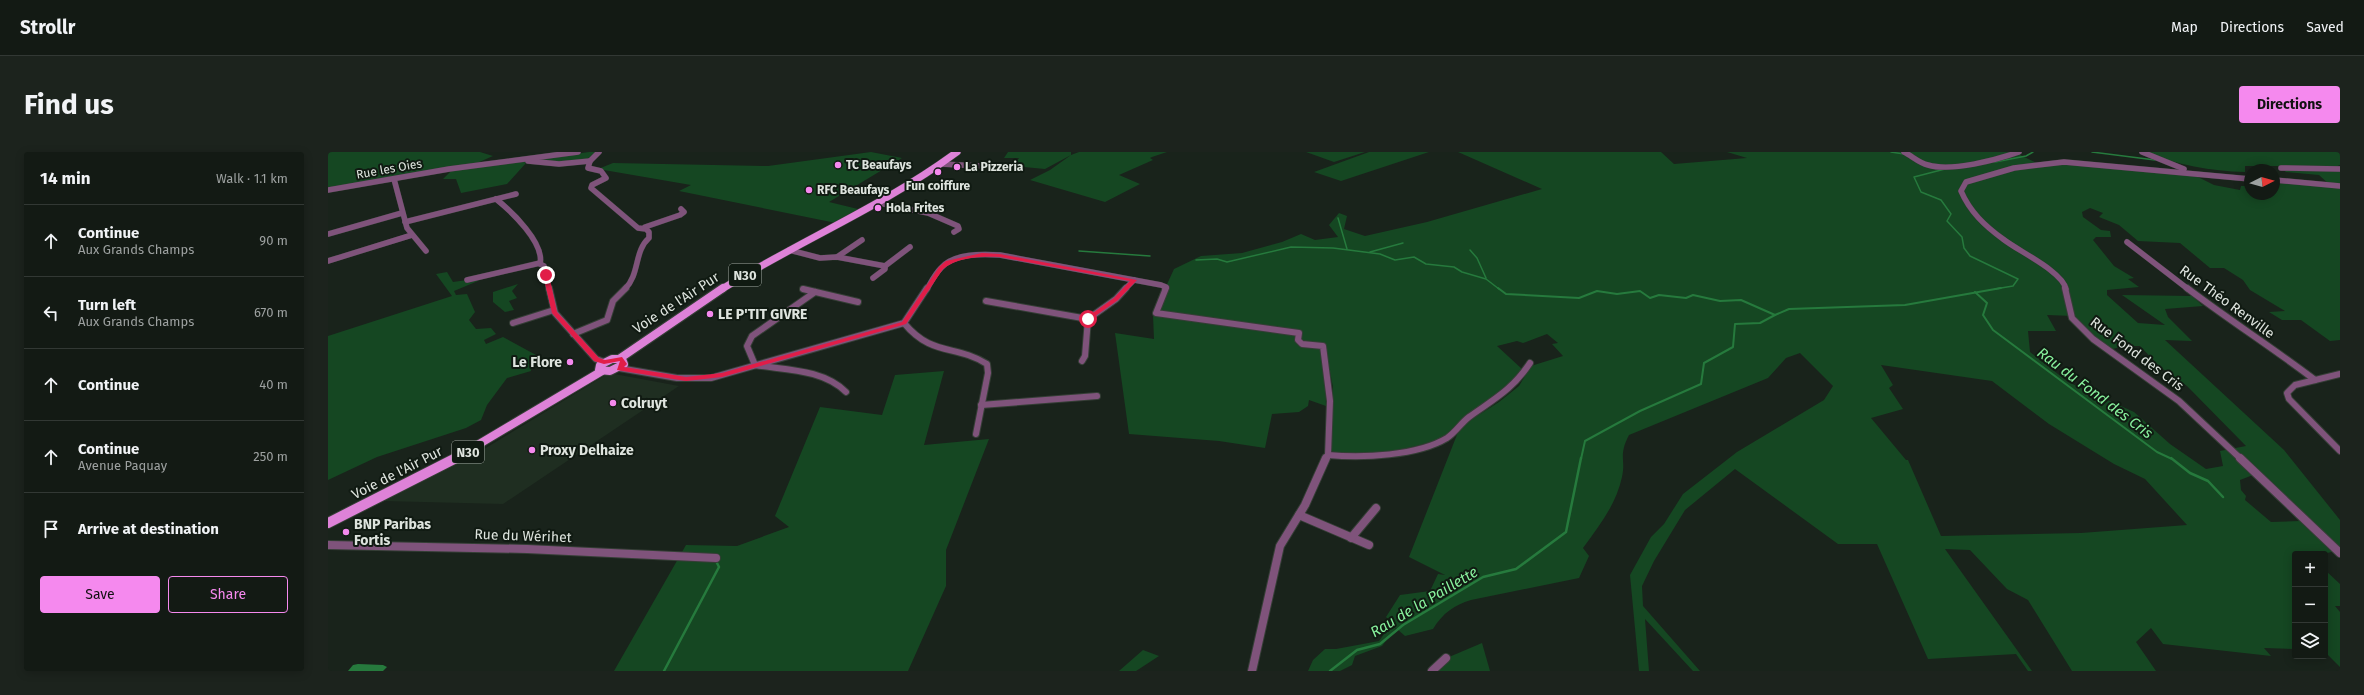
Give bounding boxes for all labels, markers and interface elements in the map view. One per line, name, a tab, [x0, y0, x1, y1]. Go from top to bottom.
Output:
text: Strollr	[20, 16, 75, 39]
text: Map	[2171, 19, 2198, 36]
text: Directions	[2220, 19, 2284, 36]
text: Saved	[2306, 19, 2344, 36]
button: Directions	[2239, 86, 2340, 123]
text: Find us	[24, 88, 114, 121]
street label: Rue les Oies	[355, 156, 423, 182]
place label: TC Beaufays	[846, 158, 912, 172]
marker: TC Beaufays	[833, 160, 843, 170]
place label: La Pizzeria	[965, 160, 1024, 174]
marker: La Pizzeria	[952, 162, 962, 172]
north arrow	[2244, 164, 2280, 200]
marker: Fun coiffure	[933, 167, 943, 177]
text: 14 min	[40, 168, 91, 189]
text: Walk · 1.1 km	[216, 171, 288, 186]
place label: Fun coiffure	[906, 179, 971, 193]
place label: RFC Beaufays	[817, 183, 890, 197]
marker: RFC Beaufays	[804, 185, 814, 195]
place label: Hola Frites	[886, 201, 945, 215]
marker: Hola Frites	[873, 203, 883, 213]
text: Continue	[78, 224, 139, 242]
icon: ahead	[40, 230, 62, 252]
text: 90 m	[259, 233, 288, 248]
text: Aux Grands Champs	[78, 242, 194, 257]
street label: Rue Théo Renville	[2176, 262, 2278, 342]
road number: N30	[729, 264, 761, 286]
route end	[537, 266, 555, 284]
street label: Voie de l'Air Pur	[630, 268, 723, 337]
text: Turn left	[78, 296, 136, 314]
icon: left	[40, 302, 62, 324]
text: 670 m	[254, 305, 288, 320]
place label: LE P'TIT GIVRE	[718, 306, 807, 323]
marker: LE P'TIT GIVRE	[705, 309, 715, 319]
route start	[1079, 310, 1097, 328]
street label: Rue Fond des Cris	[2087, 313, 2187, 395]
text: Aux Grands Champs	[78, 314, 194, 329]
water label: Rau du Fond des Cris	[2034, 344, 2156, 442]
place label: Le Flore	[512, 354, 562, 371]
marker: Le Flore	[565, 357, 575, 367]
icon: ahead	[40, 374, 62, 396]
text: Continue	[78, 376, 139, 394]
text: 40 m	[259, 377, 288, 392]
place label: Colruyt	[621, 395, 668, 412]
marker: Colruyt	[608, 398, 618, 408]
text: Continue	[78, 440, 139, 458]
road number: N30	[452, 441, 484, 463]
place label: Proxy Delhaize	[540, 442, 634, 459]
street label: Voie de l'Air Pur	[349, 443, 446, 503]
marker: Proxy Delhaize	[527, 445, 537, 455]
icon: ahead	[40, 446, 62, 468]
text: 250 m	[253, 449, 288, 464]
text: Avenue Paquay	[78, 458, 167, 473]
place label: BNP Paribas Fortis	[354, 516, 431, 549]
icon: arrive	[40, 518, 62, 540]
text: Arrive at destination	[78, 520, 219, 538]
street label: Rue du Wérihet	[474, 526, 573, 546]
marker: BNP Paribas Fortis	[341, 527, 351, 537]
map controls	[2292, 551, 2328, 659]
button: +	[2292, 551, 2328, 587]
water label: Rau de la Paillette	[1367, 563, 1481, 641]
button: Save	[40, 576, 160, 613]
button: Share	[168, 576, 288, 613]
button: −	[2292, 587, 2328, 623]
button: layers	[2292, 623, 2328, 659]

